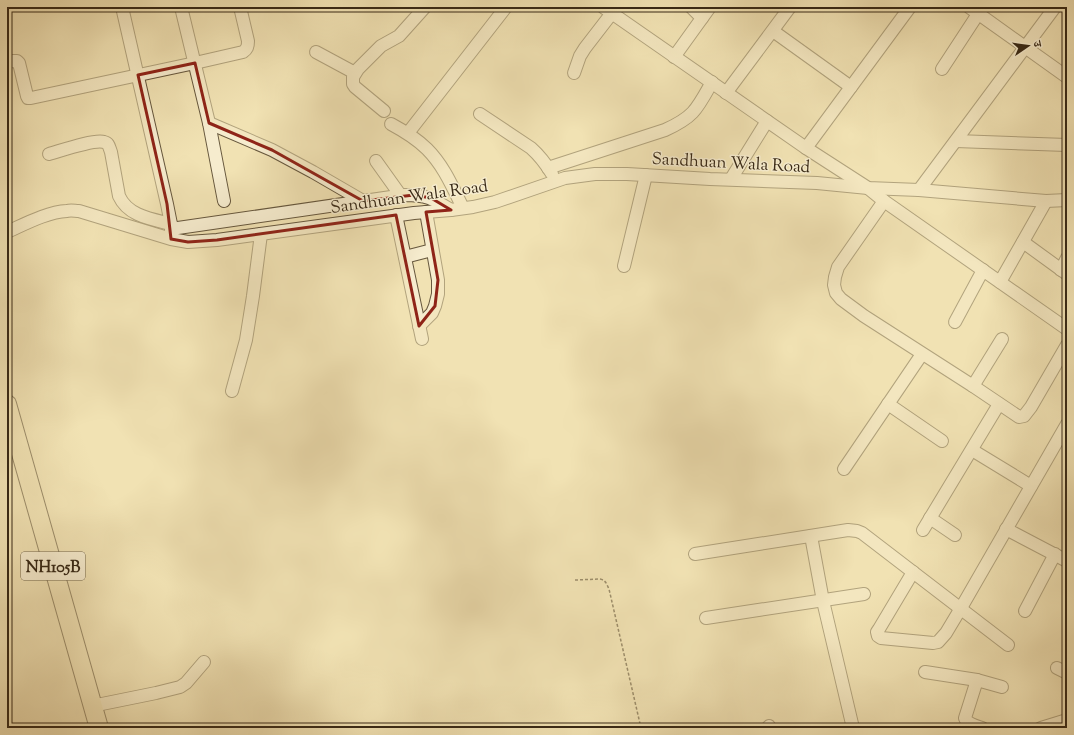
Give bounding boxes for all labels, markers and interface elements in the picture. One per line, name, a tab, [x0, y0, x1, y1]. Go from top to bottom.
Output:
north arrow	[1008, 26, 1048, 66]
text: उ	[1028, 38, 1046, 50]
street label: Sandhuan Wala Road	[651, 148, 811, 180]
street label: Sandhuan Wala Road	[329, 175, 490, 221]
road number: NH105B	[21, 552, 85, 580]

